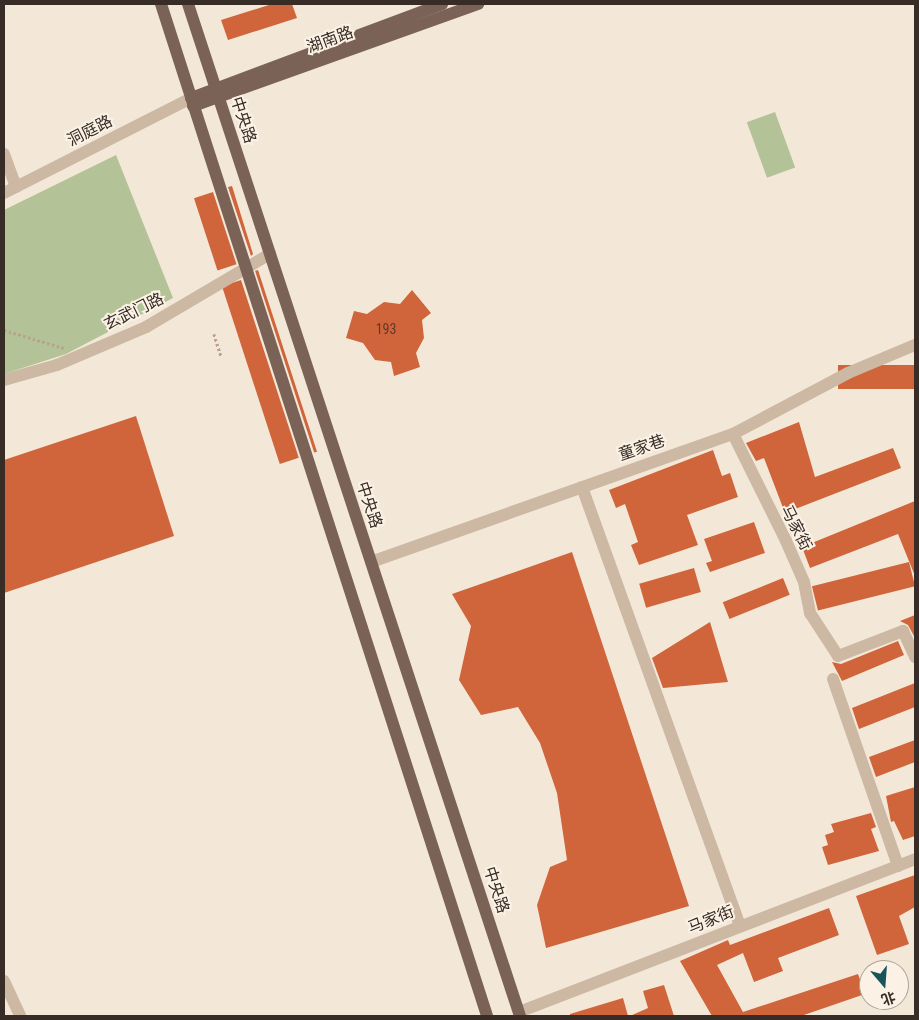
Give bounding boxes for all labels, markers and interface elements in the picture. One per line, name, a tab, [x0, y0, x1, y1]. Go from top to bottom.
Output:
street label: 湖南路	[304, 23, 356, 57]
street label: 中央路	[226, 94, 260, 146]
street label: 洞庭路	[64, 112, 116, 150]
street label: 玄武门路	[101, 289, 167, 335]
house number: 193	[376, 321, 396, 337]
street label: 童家巷	[616, 431, 668, 465]
street label: 中央路	[352, 479, 386, 531]
street label: 马家街	[777, 502, 815, 554]
street label: 中央路	[479, 864, 513, 916]
street label: 马家街	[685, 902, 737, 938]
north arrow	[859, 960, 909, 1010]
text: 北	[879, 989, 897, 1008]

